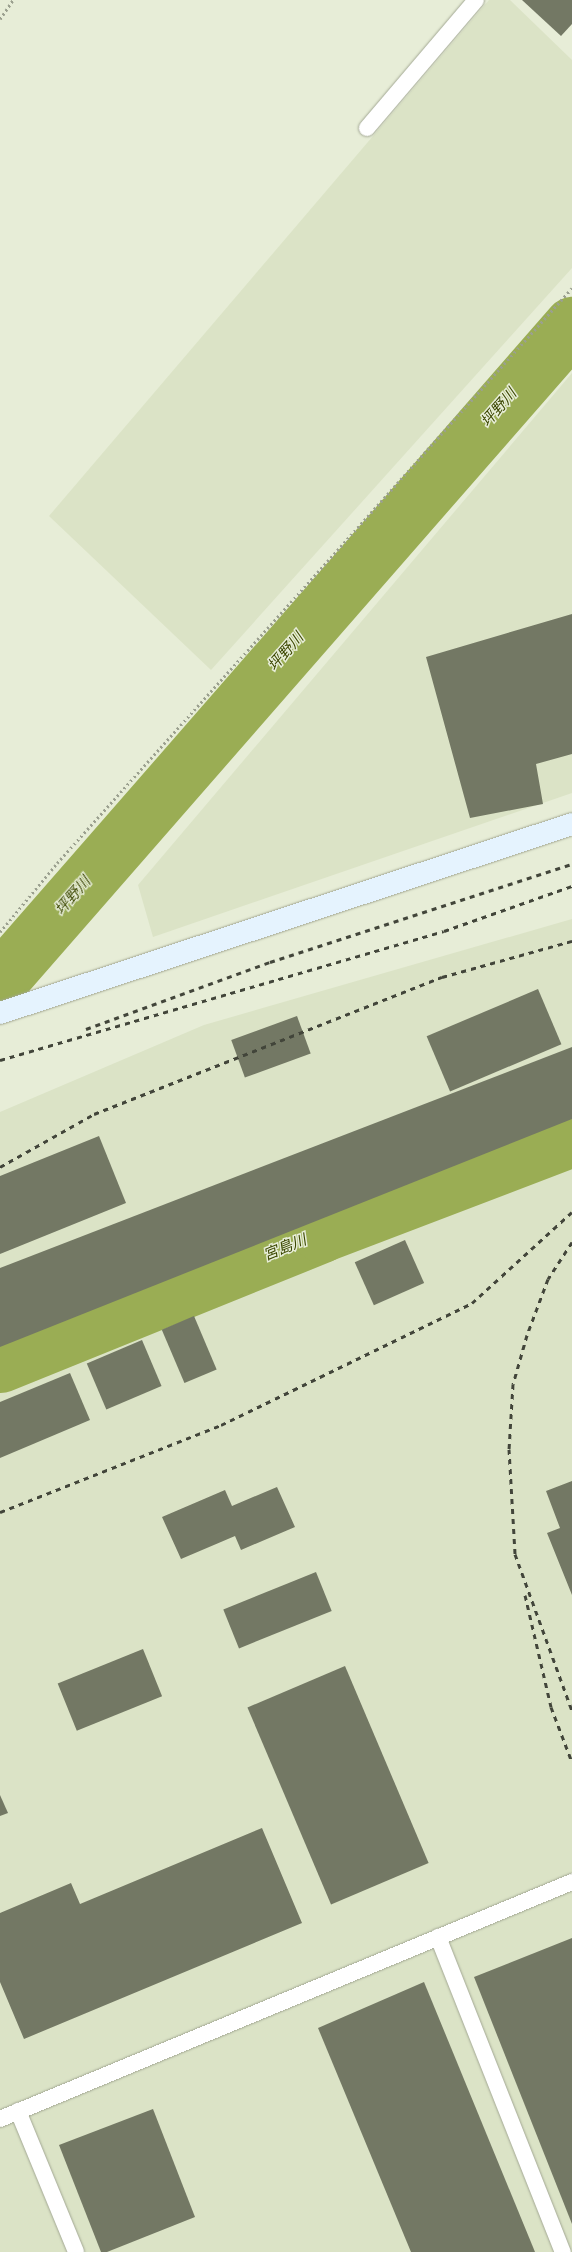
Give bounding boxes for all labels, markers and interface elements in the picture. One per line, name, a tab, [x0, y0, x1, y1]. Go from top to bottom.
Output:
water label: 坪野川	[477, 385, 521, 431]
water label: 坪野川	[264, 629, 308, 675]
water label: 坪野川	[51, 873, 95, 919]
water label: 宮島川	[261, 1231, 309, 1265]

